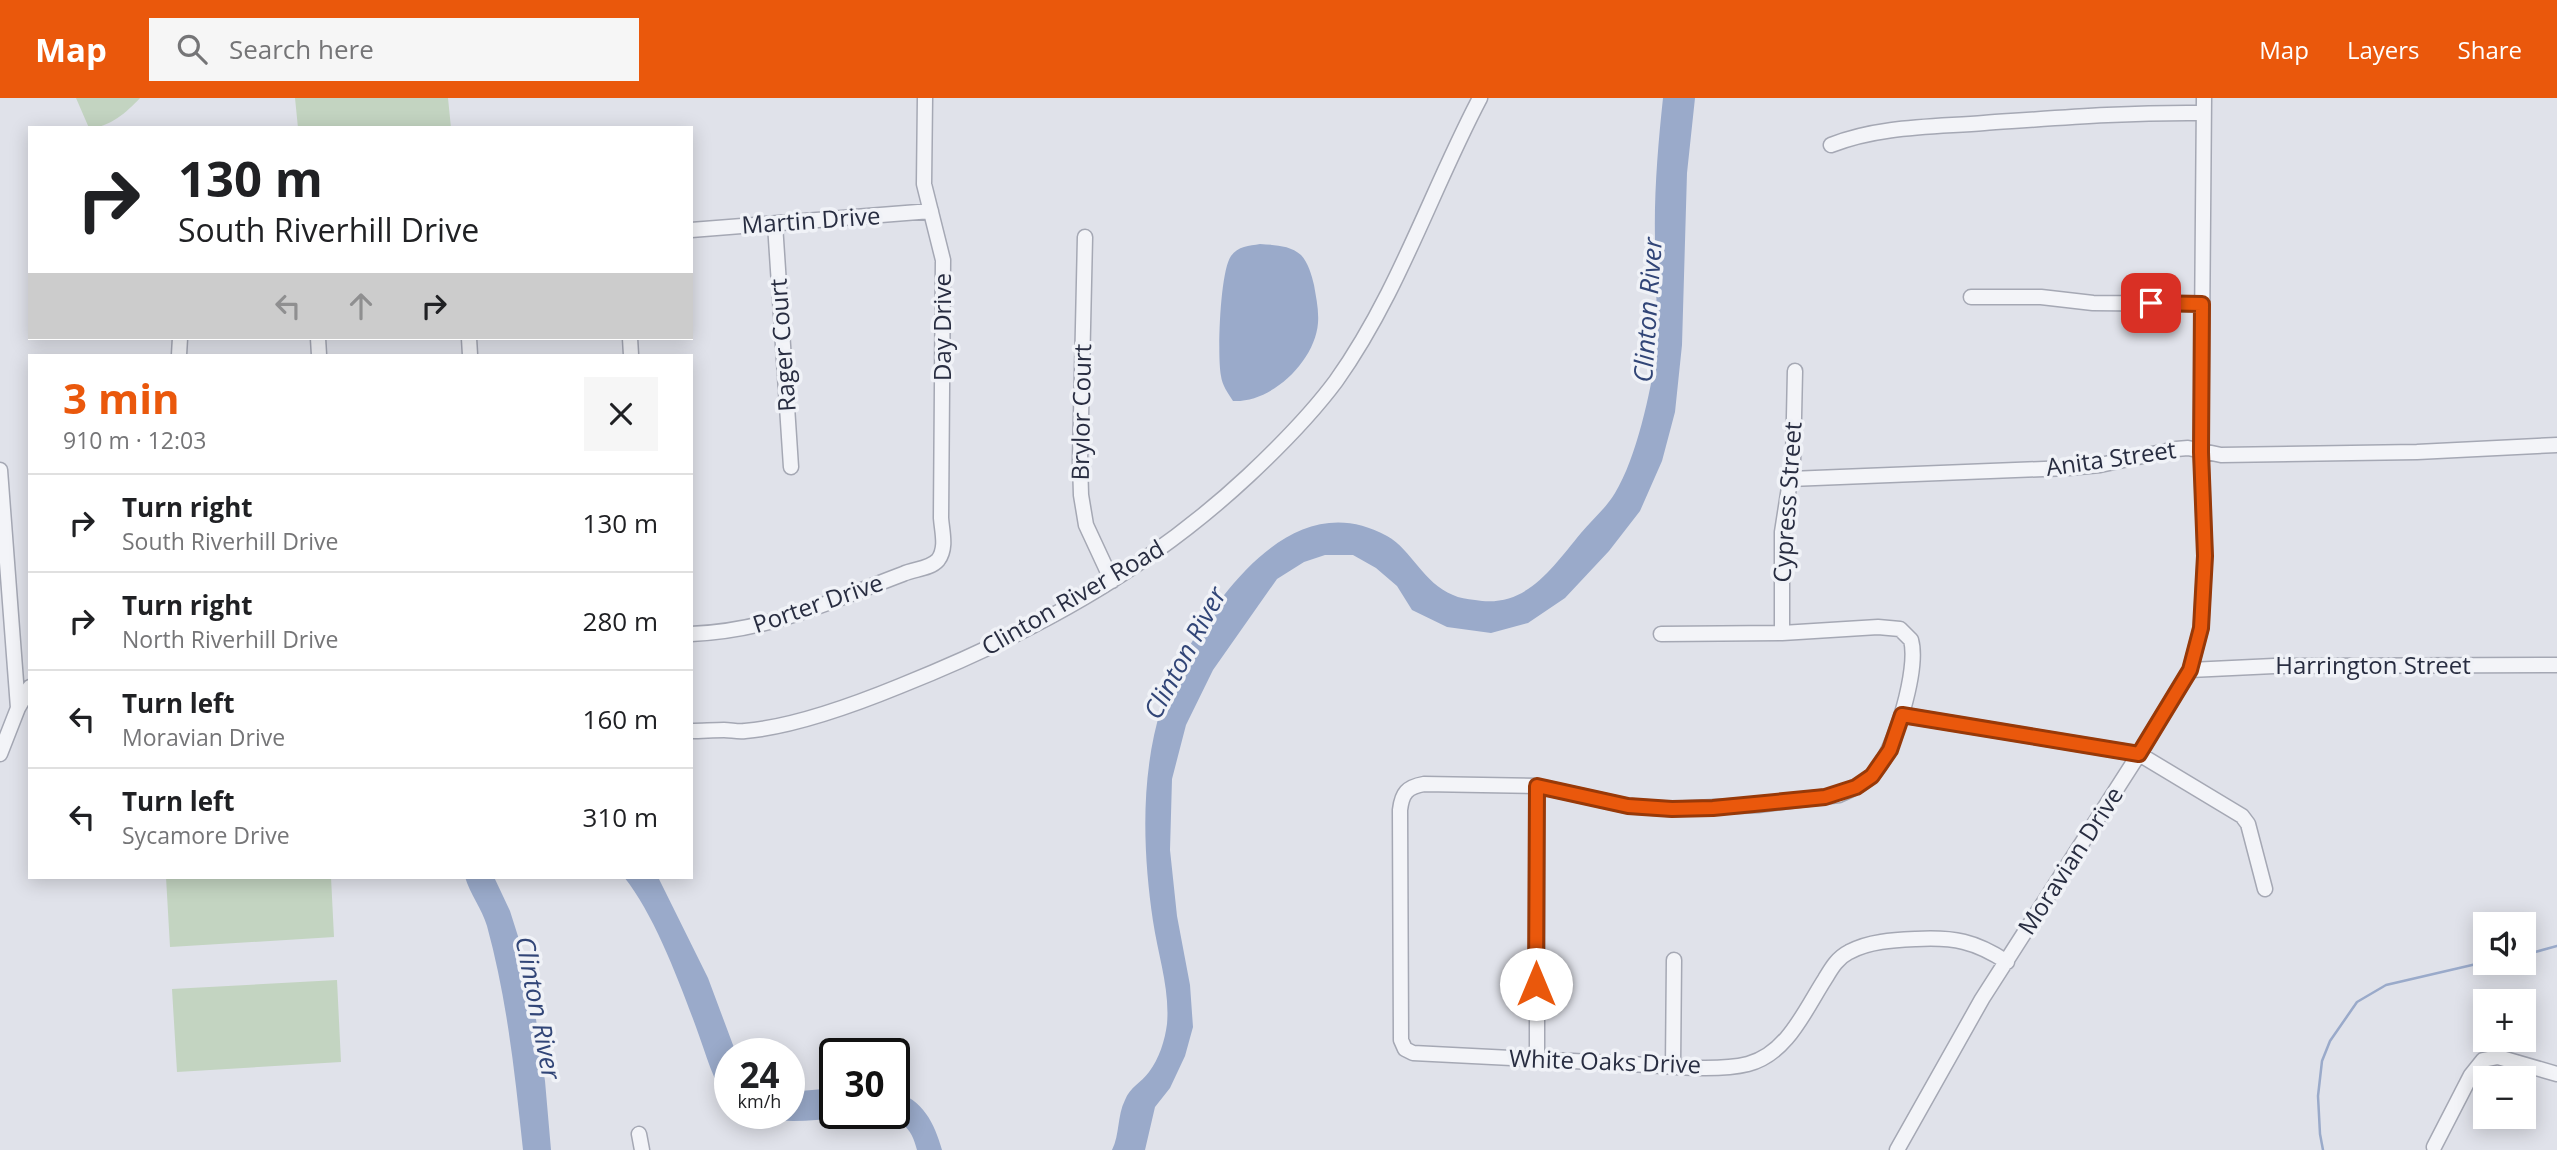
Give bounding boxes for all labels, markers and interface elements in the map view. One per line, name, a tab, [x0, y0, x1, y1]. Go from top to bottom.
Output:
search box	[149, 18, 639, 81]
text: Map	[35, 27, 107, 72]
icon: search	[173, 30, 211, 68]
text: Search here	[229, 31, 374, 67]
text: Map	[2259, 33, 2309, 66]
text: Layers	[2347, 33, 2420, 66]
text: Share	[2458, 33, 2522, 66]
text: 130 m	[178, 145, 323, 211]
icon: right	[63, 154, 154, 245]
street label: Martin Drive	[740, 198, 881, 241]
text: South Riverhill Drive	[178, 208, 479, 251]
water label: Clinton River	[1624, 235, 1670, 383]
street label: Day Drive	[925, 273, 958, 381]
pin	[2121, 273, 2181, 333]
street label: Rager Court	[760, 277, 803, 413]
icon: arrive	[2132, 284, 2170, 322]
icon: left	[269, 287, 307, 325]
icon: ahead	[342, 287, 380, 325]
icon: right	[415, 287, 453, 325]
street label: Brylor Court	[1063, 343, 1098, 481]
text: 3 min	[63, 369, 180, 426]
button: close	[584, 377, 658, 451]
street label: Cypress Street	[1764, 420, 1809, 583]
text: 910 m · 12:03	[63, 424, 206, 456]
street label: Anita Street	[2044, 432, 2178, 483]
text: Turn right	[122, 489, 253, 525]
icon: right	[63, 504, 101, 542]
text: 130 m	[583, 505, 658, 541]
text: South Riverhill Drive	[122, 525, 338, 557]
street label: Clinton River Road	[975, 531, 1170, 662]
street label: Porter Drive	[748, 565, 887, 640]
water label: Clinton River	[1134, 579, 1235, 725]
text: Turn right	[122, 587, 253, 623]
icon: right	[63, 602, 101, 640]
text: 280 m	[583, 603, 658, 639]
text: North Riverhill Drive	[122, 623, 338, 655]
street label: Harrington Street	[2275, 648, 2471, 681]
text: Turn left	[122, 685, 234, 721]
icon: left	[63, 700, 101, 738]
text: 160 m	[583, 701, 658, 737]
text: Moravian Drive	[122, 721, 285, 753]
street label: Moravian Drive	[2010, 780, 2130, 941]
text: Turn left	[122, 783, 234, 819]
icon: left	[63, 798, 101, 836]
text: 310 m	[583, 799, 658, 835]
text: Sycamore Drive	[122, 819, 290, 851]
map controls	[2473, 912, 2536, 1129]
button: sound	[2473, 912, 2536, 975]
water label: Clinton River	[507, 933, 571, 1084]
position arrow	[1499, 947, 1573, 1021]
button: +	[2473, 989, 2536, 1052]
speed limit sign: 30	[819, 1038, 910, 1129]
street label: White Oaks Drive	[1508, 1041, 1702, 1080]
text: 24	[739, 1051, 780, 1098]
button: −	[2473, 1066, 2536, 1129]
text: km/h	[738, 1089, 781, 1113]

